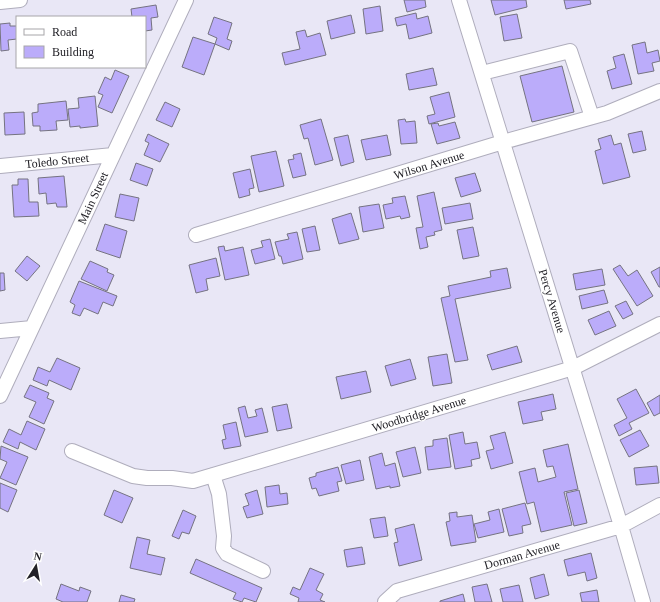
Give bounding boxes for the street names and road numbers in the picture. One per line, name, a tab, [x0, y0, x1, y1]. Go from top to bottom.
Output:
street label: Wilson Avenue	[392, 148, 466, 182]
street label: Toledo Street	[24, 151, 90, 171]
street label: Main Street	[75, 169, 112, 226]
street label: Percy Avenue	[536, 267, 568, 335]
street label: Woodbridge Avenue	[370, 393, 468, 435]
street label: Dorman Avenue	[483, 538, 561, 572]

